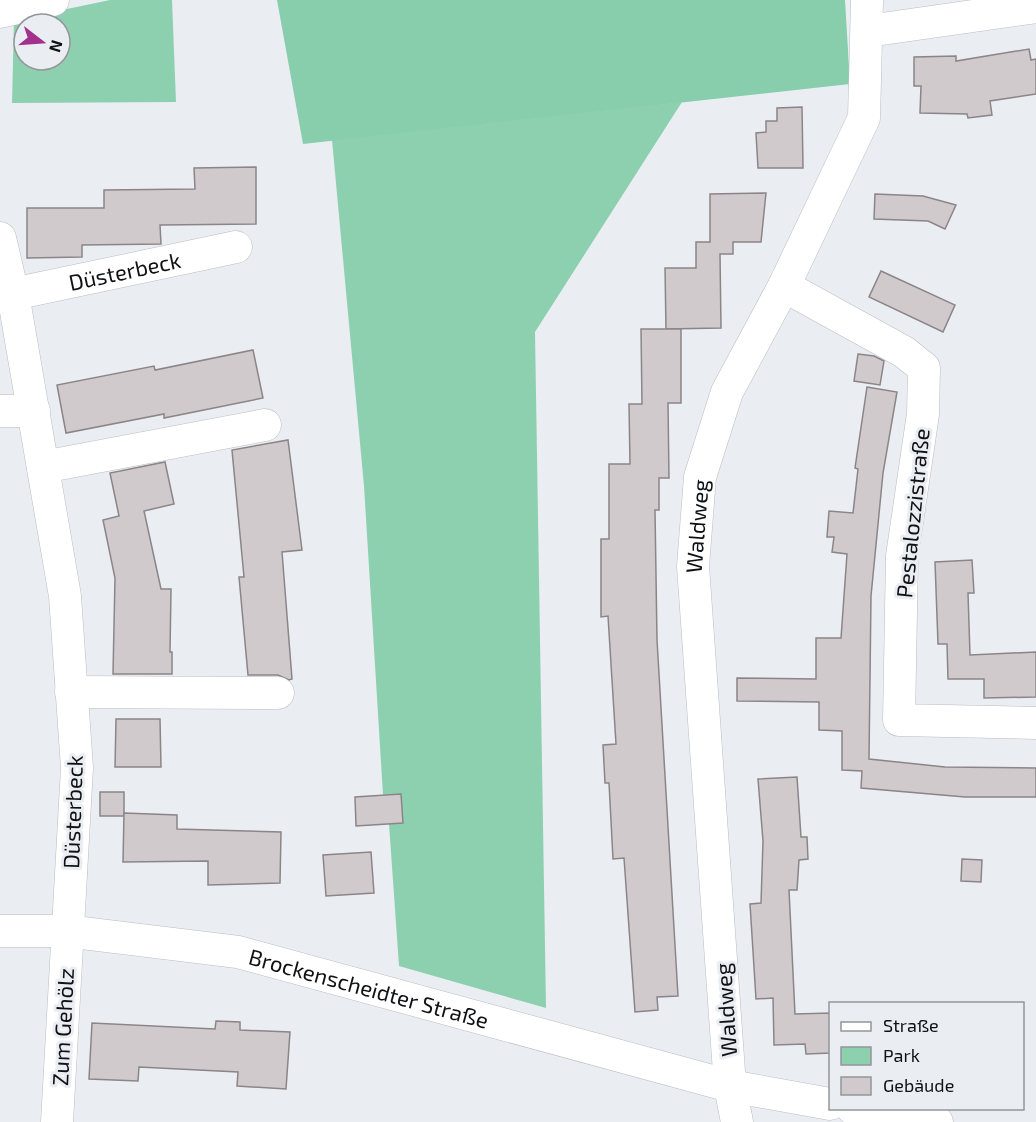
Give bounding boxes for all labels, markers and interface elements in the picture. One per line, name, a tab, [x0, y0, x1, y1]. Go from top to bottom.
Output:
north arrow	[12, 12, 72, 72]
text: N	[46, 38, 68, 55]
street label: Düsterbeck	[66, 246, 183, 295]
street label: Pestalozzistraße	[890, 427, 934, 599]
street label: Waldweg	[679, 478, 713, 574]
street label: Düsterbeck	[57, 755, 87, 869]
street label: Brockenscheidter Straße	[246, 943, 492, 1033]
street label: Waldweg	[709, 962, 741, 1058]
street label: Zum Gehölz	[46, 967, 78, 1087]
legend	[829, 1002, 1024, 1110]
text: Straße	[883, 1014, 939, 1036]
text: Park	[883, 1044, 920, 1066]
text: Gebäude	[883, 1074, 954, 1096]

